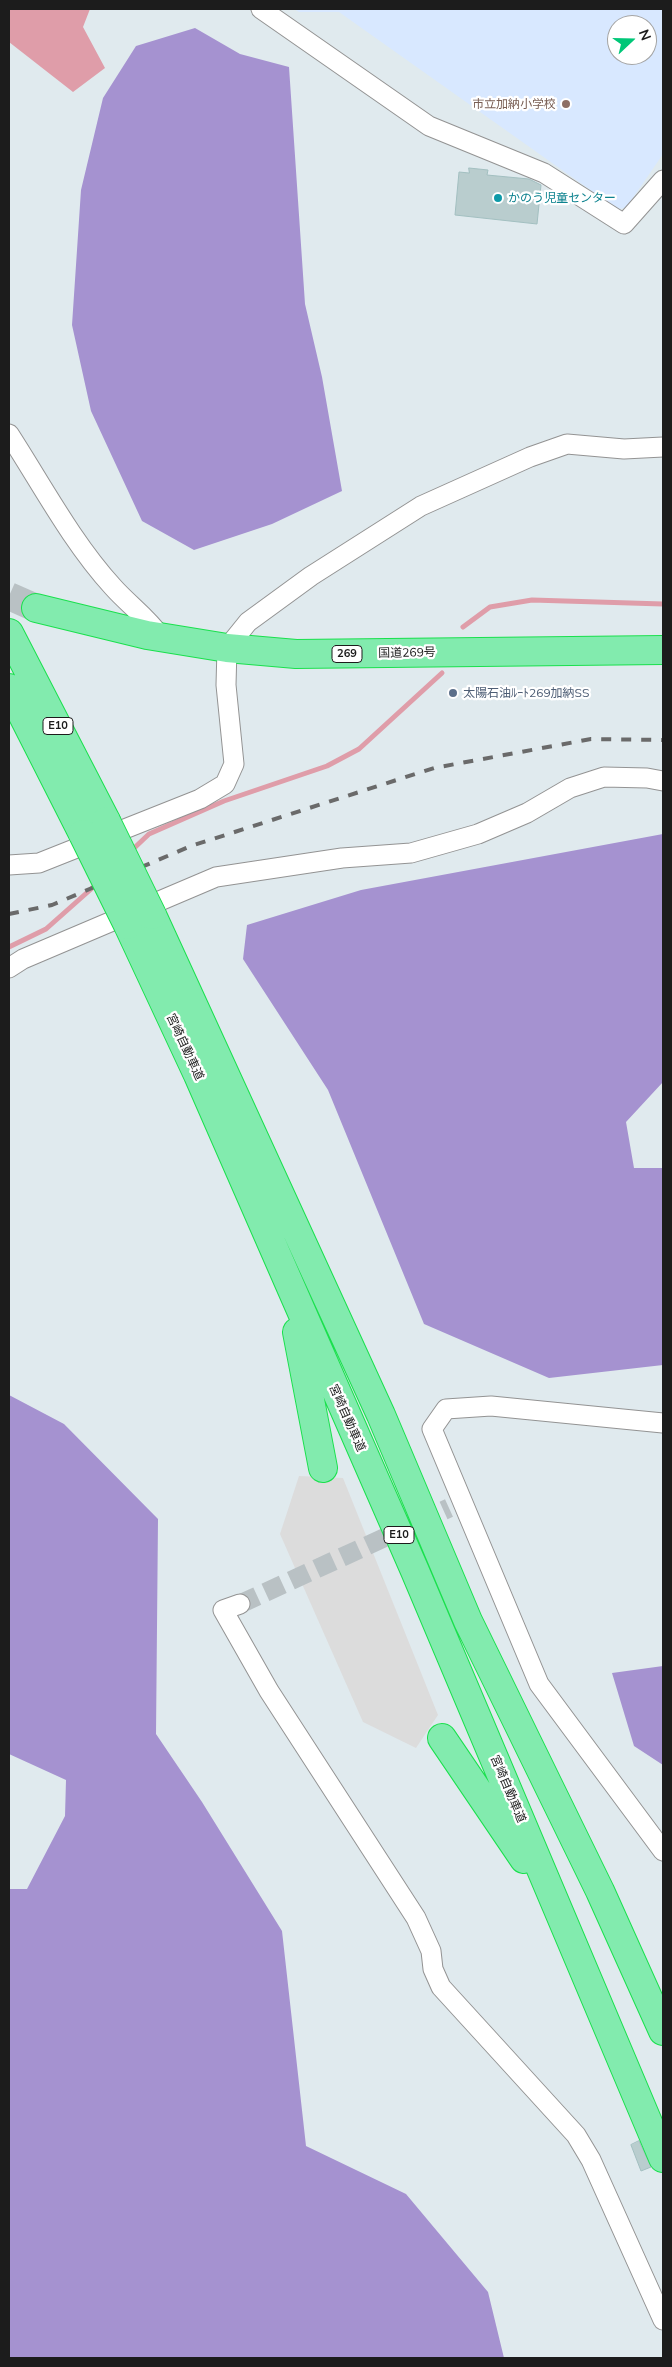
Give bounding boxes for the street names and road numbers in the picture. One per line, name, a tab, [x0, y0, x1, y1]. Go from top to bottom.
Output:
street label: 国道269号	[378, 645, 436, 661]
road number: 269	[332, 646, 362, 662]
road number: E10	[43, 718, 73, 734]
street label: 宮崎自動車道	[163, 1011, 207, 1083]
street label: 宮崎自動車道	[326, 1382, 368, 1454]
road number: E10	[384, 1526, 414, 1544]
street label: 宮崎自動車道	[487, 1753, 529, 1825]

